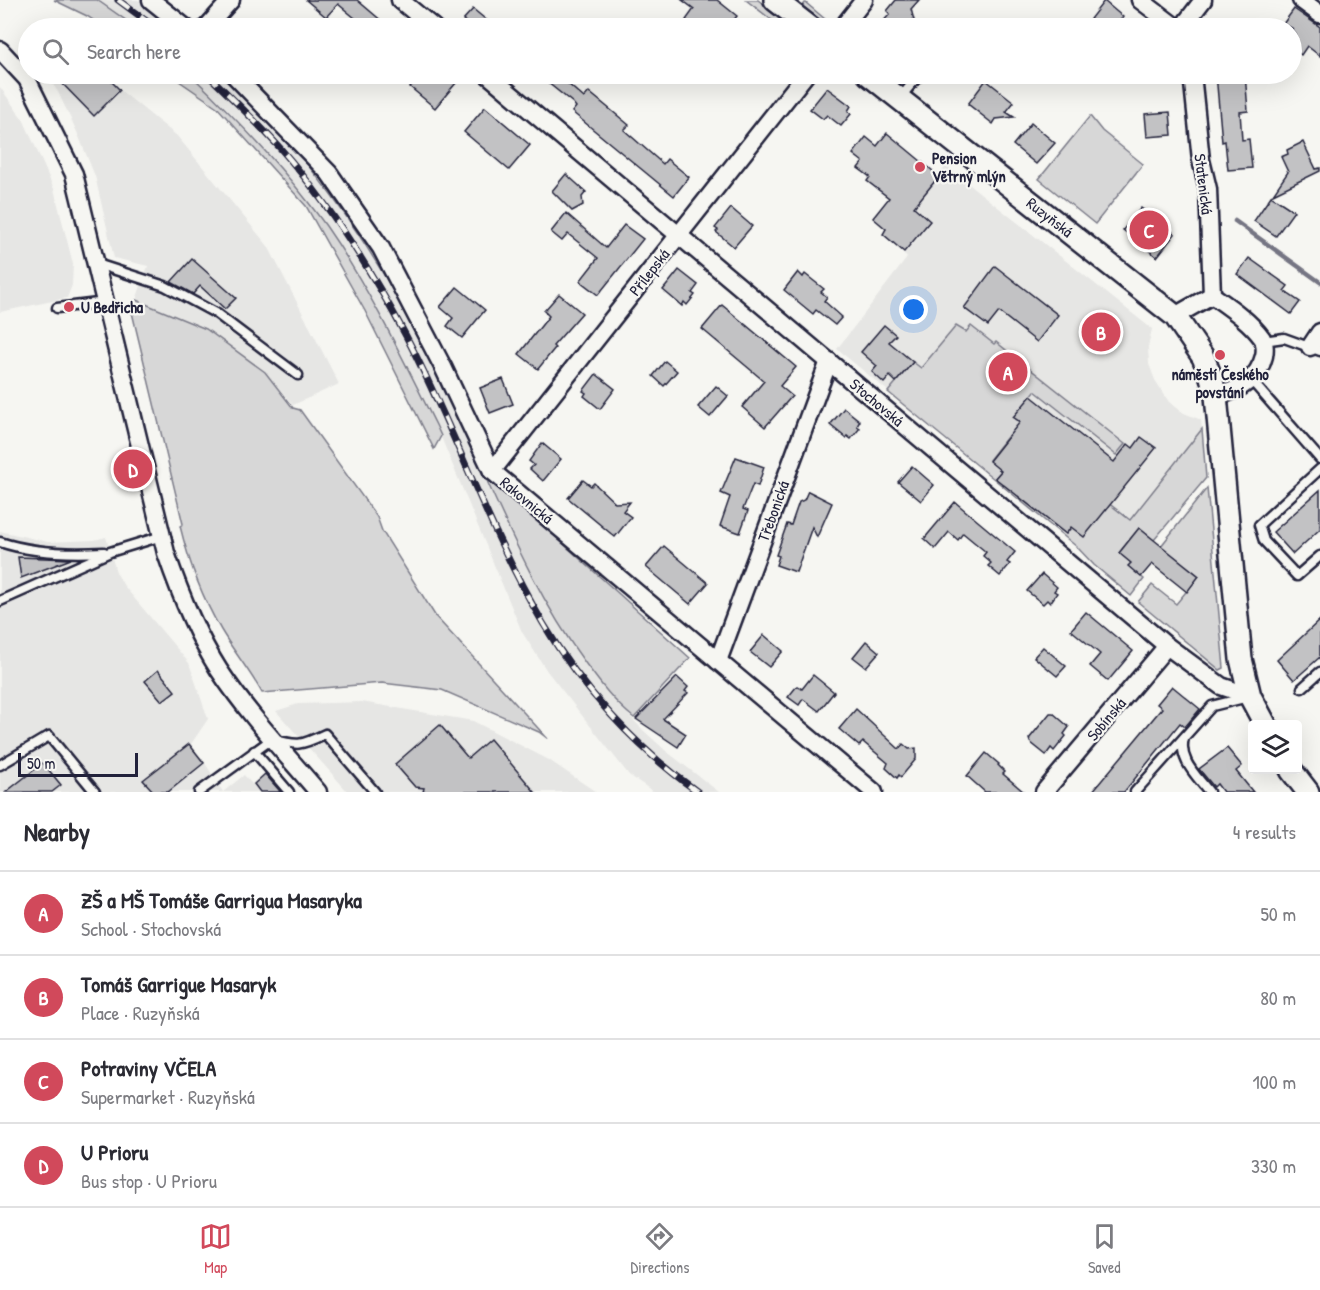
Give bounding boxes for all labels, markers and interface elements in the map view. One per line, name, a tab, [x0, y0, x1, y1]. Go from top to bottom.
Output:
search box	[18, 18, 1302, 84]
icon: search	[39, 35, 72, 68]
text: Search here	[87, 36, 181, 66]
place label: Pension Větrný mlýn	[932, 147, 1006, 188]
street label: Statenická	[1189, 152, 1219, 216]
marker: Pension Větrný mlýn	[913, 160, 927, 174]
street label: Ruzyňská	[1022, 192, 1078, 242]
pin: C	[1130, 208, 1168, 252]
street label: Přílepská	[624, 244, 674, 300]
your location	[899, 295, 928, 324]
place label: U Bedřicha	[81, 296, 144, 318]
marker: U Bedřicha	[62, 300, 76, 314]
pin: B	[1082, 310, 1120, 354]
marker: náměstí Českého povstání	[1213, 348, 1227, 362]
pin: A	[988, 350, 1028, 394]
place label: náměstí Českého povstání	[1171, 363, 1269, 404]
street label: Stochovská	[845, 373, 909, 431]
pin: D	[114, 446, 152, 492]
street label: Rakovnická	[496, 471, 558, 529]
street label: Třebonická	[752, 478, 794, 544]
street label: Sobínská	[1081, 693, 1131, 745]
map controls	[1248, 720, 1302, 774]
button: layers	[1248, 720, 1302, 774]
scale bar	[18, 750, 138, 778]
text: 50 m	[27, 752, 56, 774]
text: Nearby	[24, 814, 90, 849]
text: 4 results	[1233, 818, 1296, 845]
text: ZŠ a MŠ Tomáše Garrigua Masaryka	[81, 885, 362, 915]
text: A	[39, 900, 48, 927]
text: 50 m	[1260, 900, 1296, 927]
text: School · Stochovská	[81, 915, 221, 942]
text: Tomáš Garrigue Masaryk	[81, 969, 276, 999]
text: B	[38, 984, 49, 1011]
text: 80 m	[1260, 984, 1296, 1011]
text: Place · Ruzyňská	[81, 999, 200, 1026]
text: Potraviny VČELA	[81, 1053, 216, 1083]
text: C	[38, 1068, 49, 1095]
text: 100 m	[1253, 1068, 1296, 1095]
text: Supermarket · Ruzyňská	[81, 1083, 255, 1110]
text: U Prioru	[81, 1137, 148, 1167]
text: D	[39, 1152, 48, 1179]
text: 330 m	[1251, 1152, 1296, 1179]
text: Bus stop · U Prioru	[81, 1167, 217, 1194]
tab: Map	[199, 1220, 232, 1278]
tab: Directions	[631, 1220, 689, 1278]
tab: Saved	[1088, 1220, 1121, 1278]

